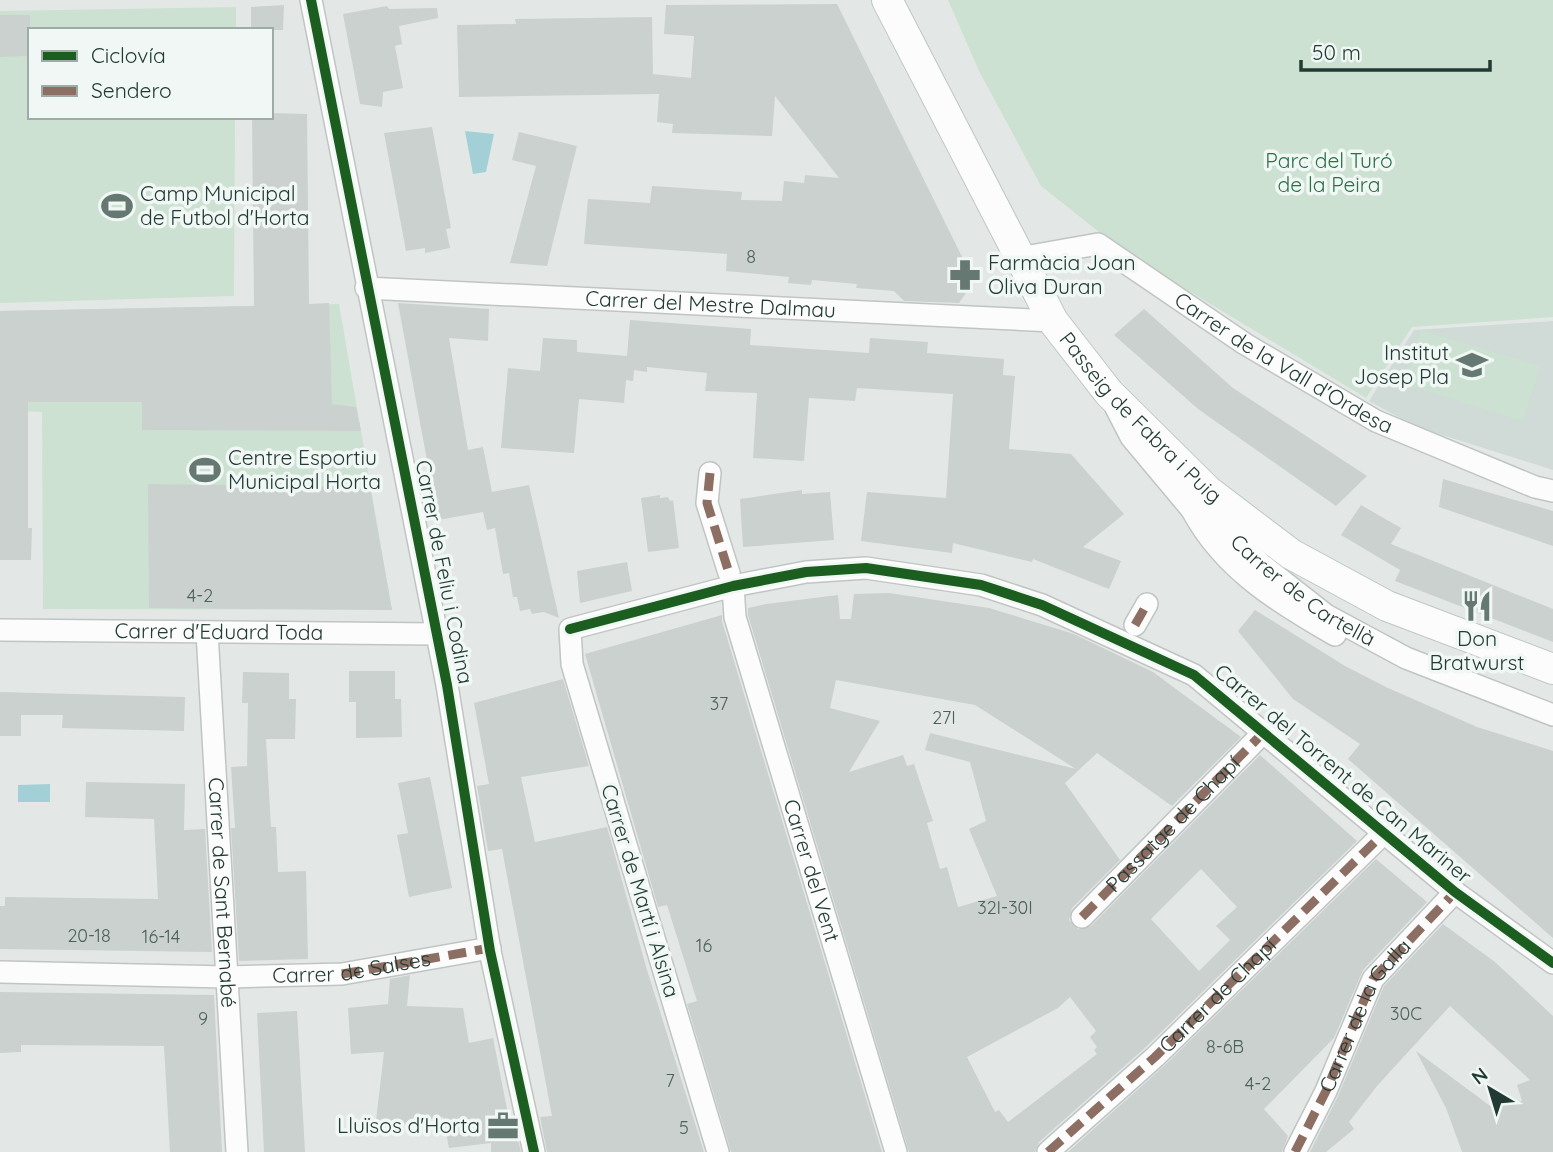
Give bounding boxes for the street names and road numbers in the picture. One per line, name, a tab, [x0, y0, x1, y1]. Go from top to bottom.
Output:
street label: Carrer del Mestre Dalmau	[585, 285, 837, 323]
street label: Carrer de la Vall d'Ordesa	[1170, 286, 1397, 438]
street label: Passeig de Fabra i Puig	[1054, 326, 1227, 508]
street label: Carrer de Feliu i Codina	[411, 458, 479, 686]
street label: Carrer de Cartellà	[1226, 528, 1380, 651]
street label: Carrer d'Eduard Toda	[115, 617, 323, 645]
street label: Carrer del Torrent de Can Mariner	[1210, 658, 1478, 889]
street label: Passatge de Chapí	[1100, 750, 1246, 897]
street label: Carrer de Sant Bernabé	[203, 777, 243, 1009]
street label: Carrer de Martí i Alsina	[596, 781, 686, 1000]
street label: Carrer del Vent	[779, 796, 846, 945]
street label: Carrer de Chapí	[1153, 931, 1282, 1058]
street label: Carrer de la Galla	[1313, 933, 1416, 1096]
street label: Carrer de Salses	[272, 945, 432, 988]

